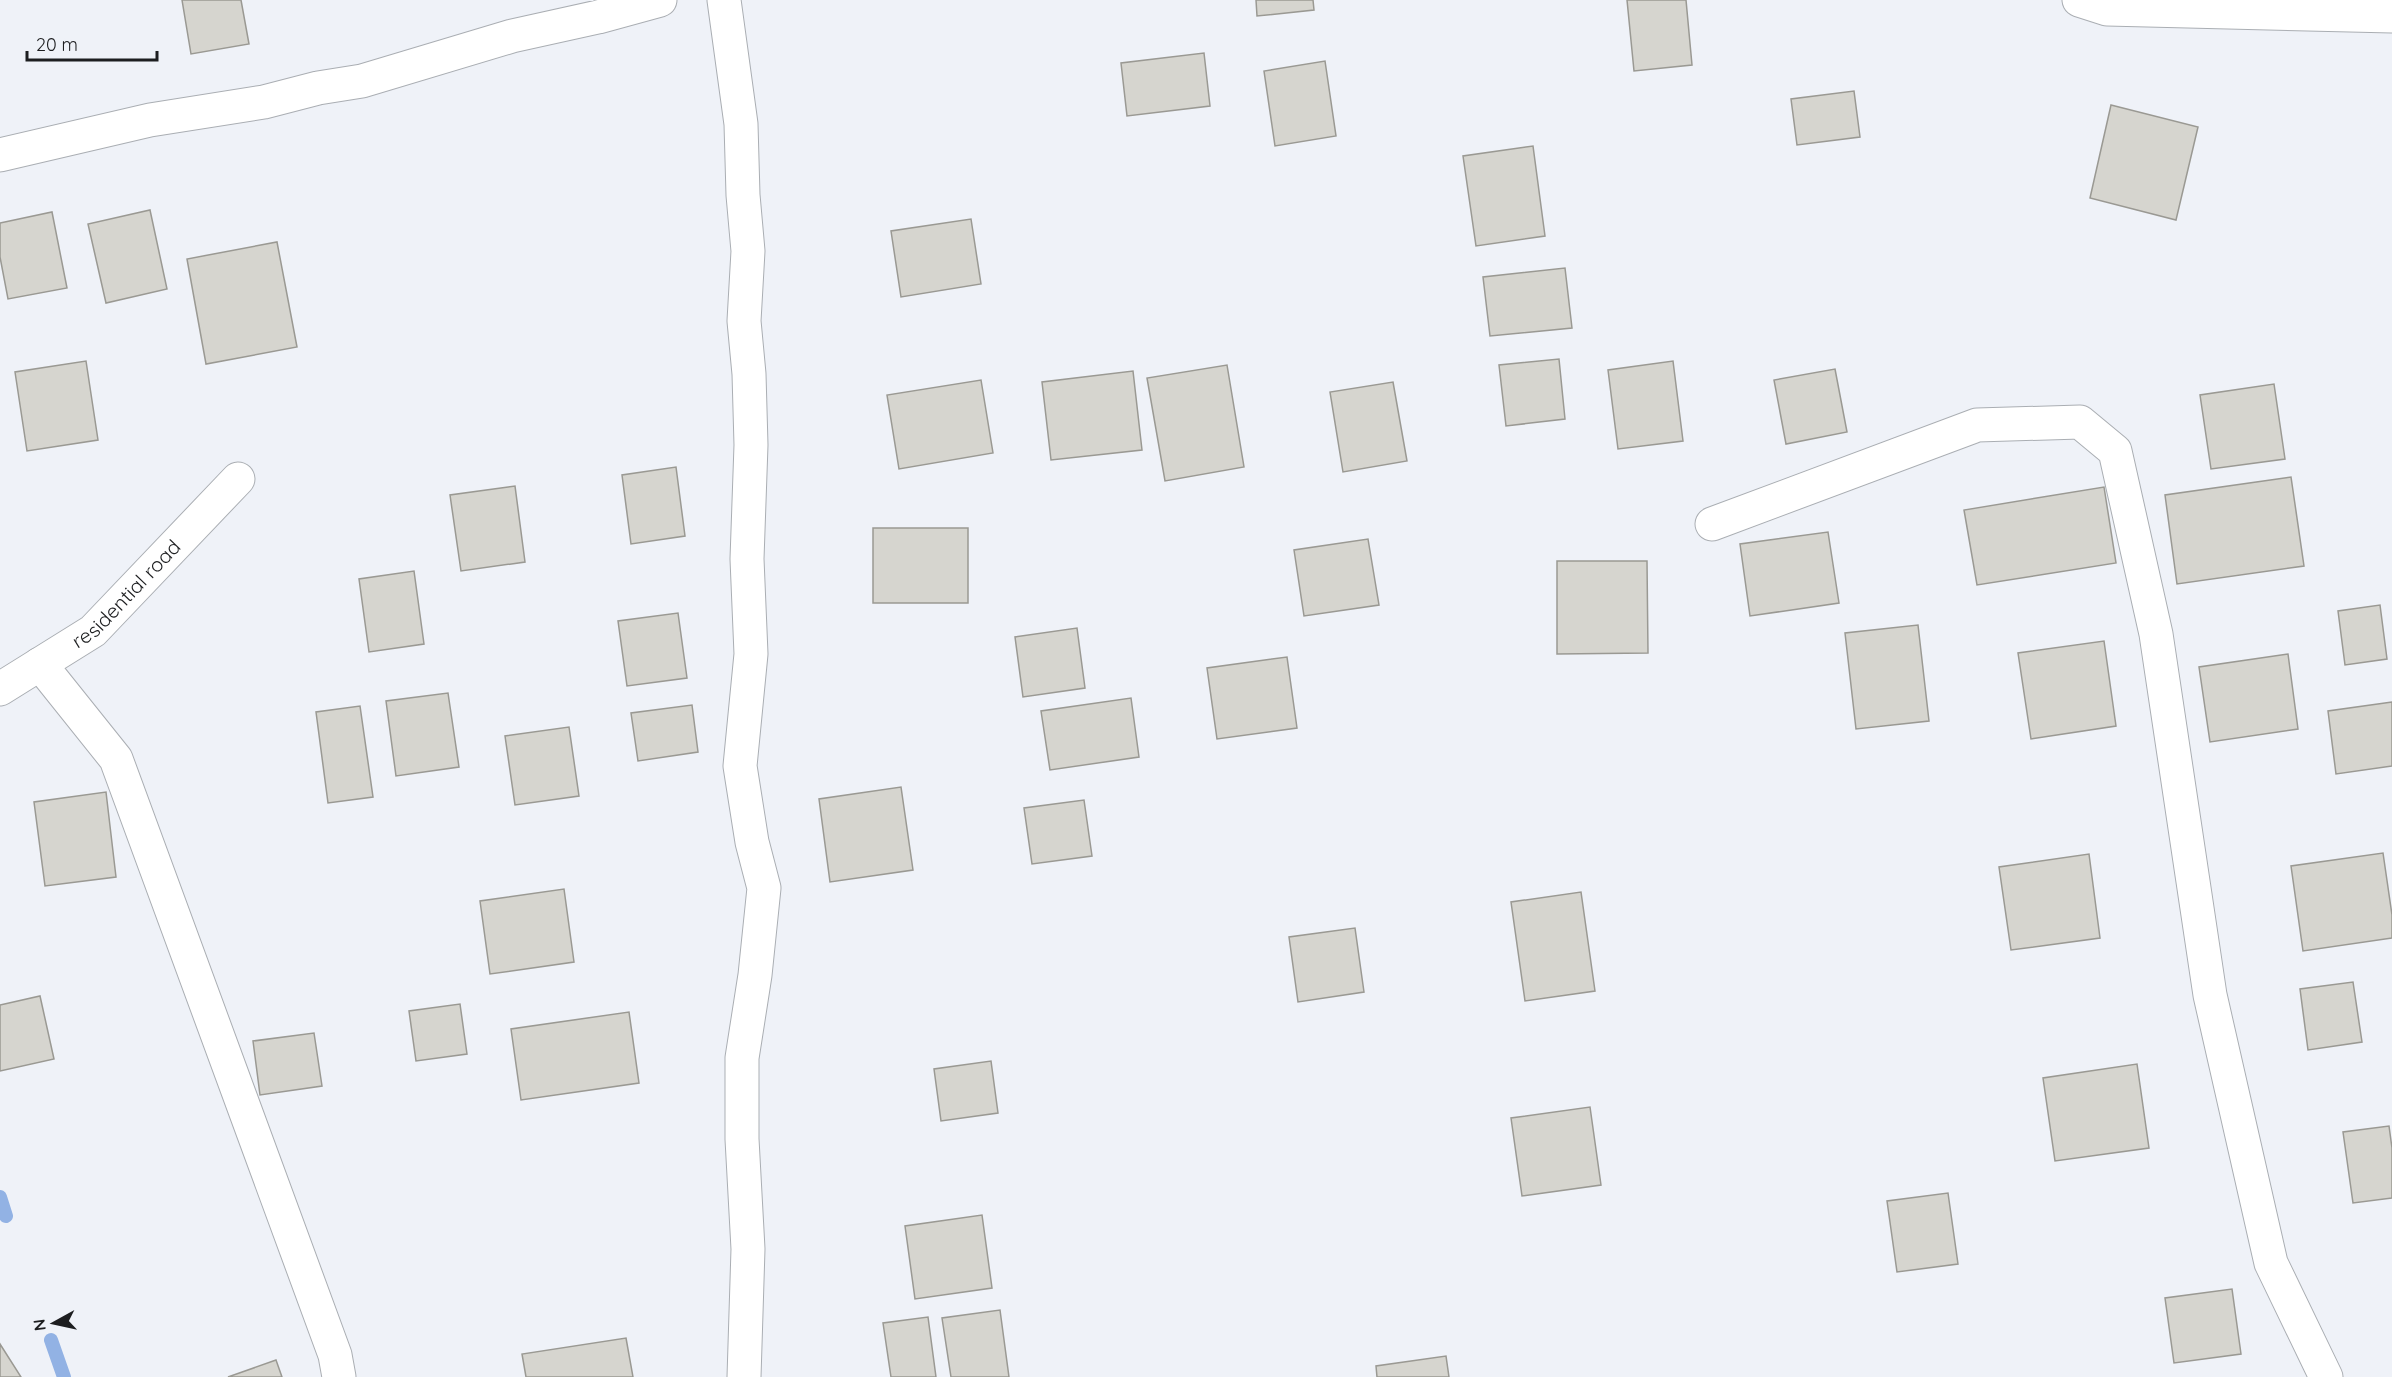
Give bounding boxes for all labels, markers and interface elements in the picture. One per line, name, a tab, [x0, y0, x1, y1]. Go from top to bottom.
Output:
scale bar	[27, 24, 158, 62]
text: 20 m	[36, 33, 78, 56]
street label: residential road	[67, 534, 186, 653]
north arrow	[24, 1293, 84, 1353]
text: N	[28, 1318, 50, 1332]

